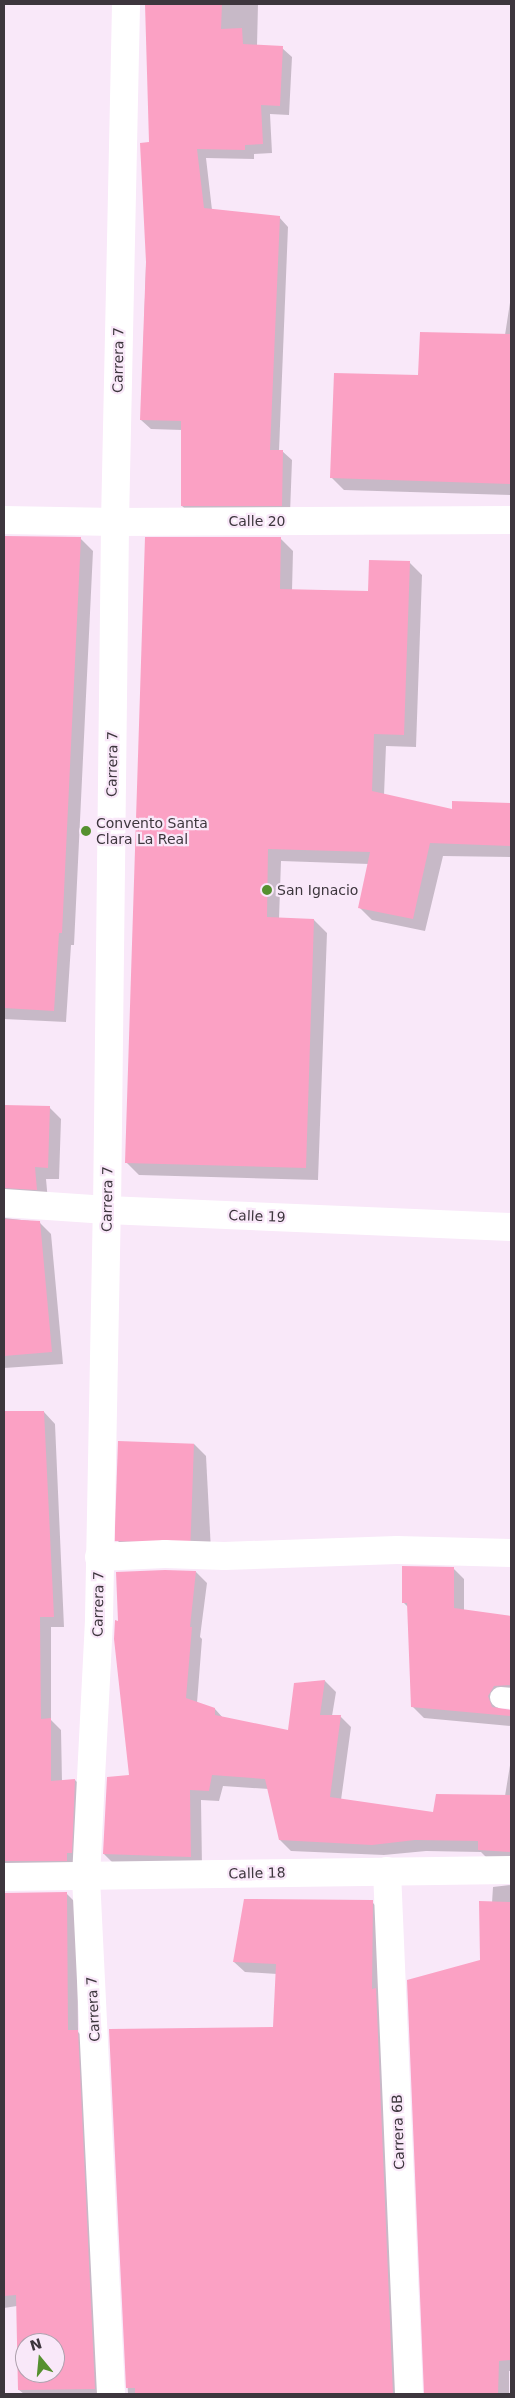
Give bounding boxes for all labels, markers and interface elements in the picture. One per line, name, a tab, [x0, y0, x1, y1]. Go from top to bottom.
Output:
street label: Carrera 7	[109, 327, 127, 393]
street label: Calle 20	[228, 513, 286, 529]
street label: Carrera 7	[103, 731, 121, 797]
place label: Convento Santa Clara La Real	[96, 815, 208, 848]
marker: Convento Santa Clara La Real	[80, 825, 92, 837]
place label: San Ignacio	[277, 882, 358, 898]
marker: San Ignacio	[261, 884, 273, 896]
street label: Carrera 7	[98, 1166, 116, 1232]
street label: Calle 19	[228, 1207, 286, 1225]
street label: Carrera 7	[89, 1571, 107, 1637]
street label: Calle 18	[228, 1864, 286, 1882]
street label: Carrera 7	[83, 1976, 103, 2042]
street label: Carrera 6B	[388, 2094, 408, 2170]
north arrow	[15, 2333, 65, 2383]
text: N	[28, 2335, 44, 2354]

